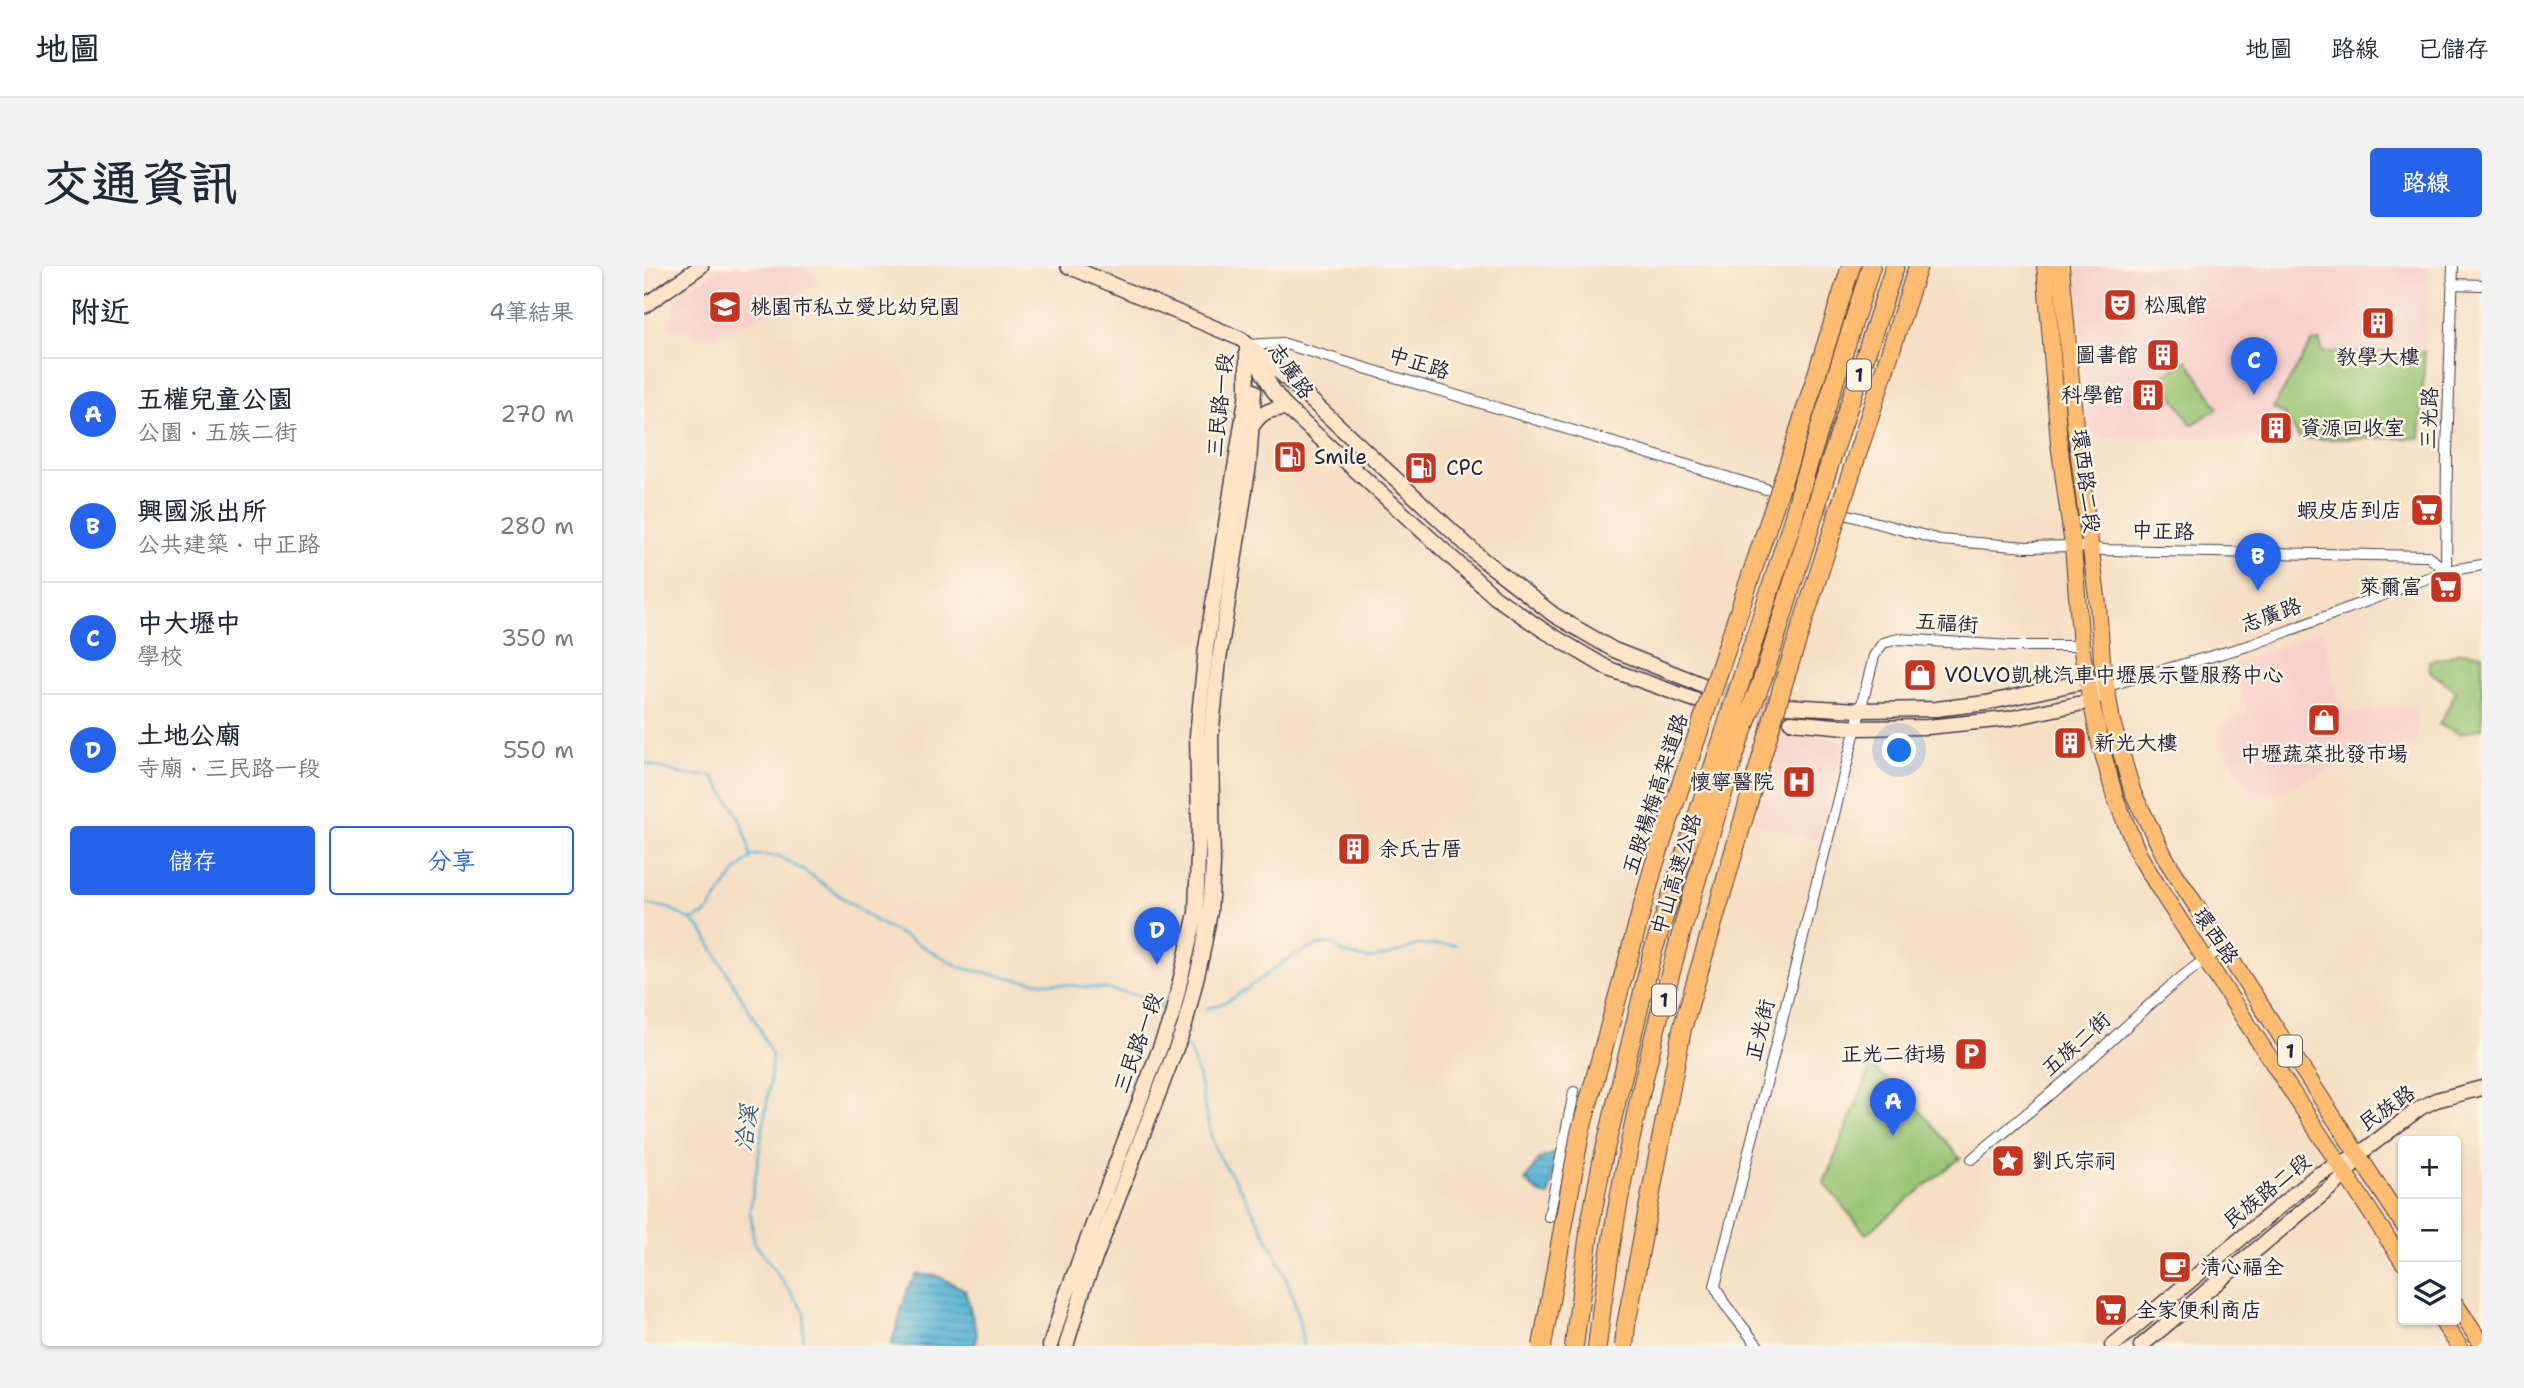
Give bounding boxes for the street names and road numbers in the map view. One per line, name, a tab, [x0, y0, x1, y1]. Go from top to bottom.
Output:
street label: 志廣路	[1261, 337, 1321, 405]
street label: 中正路	[1385, 340, 1453, 386]
street label: 三民路一段	[1201, 351, 1239, 459]
road number: 1	[1847, 360, 1871, 390]
street label: 三光路	[2414, 386, 2444, 450]
street label: 環西路二段	[2066, 427, 2106, 535]
street label: 中正路	[2131, 516, 2195, 546]
street label: 志廣路	[2237, 591, 2305, 639]
street label: 五福街	[1915, 607, 1979, 639]
street label: 五股楊梅高架道路	[1616, 710, 1694, 878]
street label: 中山高速公路	[1644, 810, 1708, 938]
street label: 環西路	[2187, 902, 2245, 970]
road number: 1	[1652, 985, 1676, 1016]
street label: 三民路一段	[1107, 989, 1169, 1097]
street label: 正光街	[1739, 996, 1781, 1064]
street label: 五族二街	[2035, 1005, 2117, 1083]
road number: 1	[2278, 1036, 2302, 1066]
street label: 民族路	[2353, 1078, 2421, 1138]
street label: 民族路二段	[2217, 1147, 2317, 1235]

